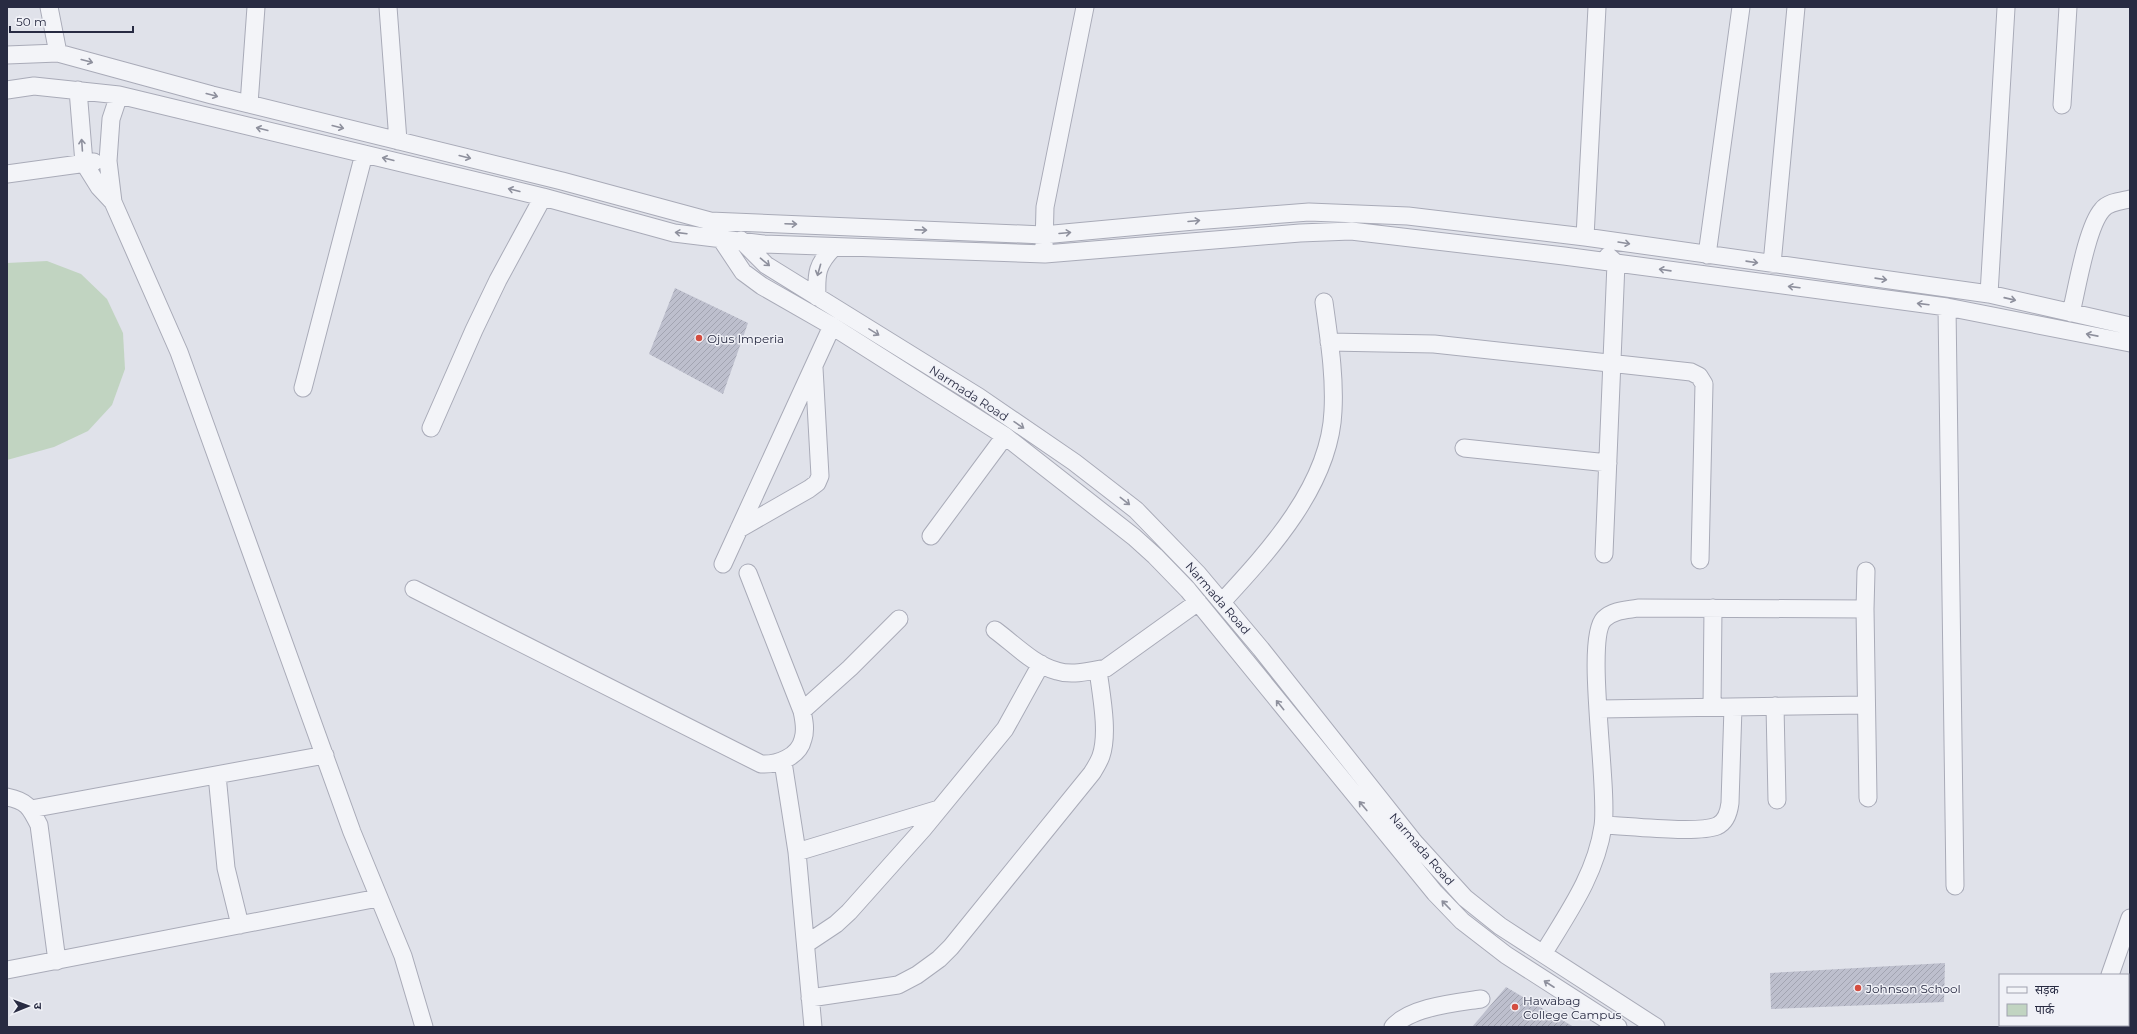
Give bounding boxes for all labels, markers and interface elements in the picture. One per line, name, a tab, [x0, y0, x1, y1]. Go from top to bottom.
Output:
scale bar	[10, 8, 133, 34]
text: 50 m	[16, 14, 47, 29]
one-way arrow	[80, 58, 93, 65]
one-way arrow	[206, 92, 219, 99]
one-way arrow	[332, 123, 345, 131]
one-way arrow	[255, 125, 268, 132]
one-way arrow	[79, 139, 86, 152]
one-way arrow	[458, 154, 471, 162]
one-way arrow	[382, 155, 395, 163]
one-way arrow	[508, 186, 521, 193]
one-way arrow	[1187, 217, 1200, 224]
one-way arrow	[784, 220, 797, 228]
one-way arrow	[914, 226, 927, 233]
one-way arrow	[1058, 229, 1071, 236]
one-way arrow	[675, 230, 688, 237]
one-way arrow	[1617, 239, 1630, 247]
one-way arrow	[759, 258, 770, 267]
one-way arrow	[1745, 258, 1758, 266]
one-way arrow	[815, 263, 822, 276]
one-way arrow	[1659, 266, 1672, 274]
one-way arrow	[1874, 276, 1887, 283]
one-way arrow	[1788, 283, 1801, 291]
one-way arrow	[2003, 295, 2016, 303]
one-way arrow	[1917, 300, 1930, 308]
one-way arrow	[868, 329, 880, 337]
place label: Ojus Imperia	[707, 331, 784, 346]
one-way arrow	[2086, 331, 2099, 339]
marker: Ojus Imperia	[694, 333, 704, 343]
street label: Narmada Road	[927, 362, 1011, 424]
one-way arrow	[1013, 421, 1024, 429]
one-way arrow	[1119, 497, 1130, 505]
street label: Narmada Road	[1182, 559, 1254, 637]
one-way arrow	[1276, 700, 1285, 710]
one-way arrow	[1358, 800, 1367, 811]
street label: Narmada Road	[1386, 810, 1458, 888]
one-way arrow	[1441, 900, 1451, 910]
legend	[1999, 974, 2129, 1026]
one-way arrow	[1543, 979, 1555, 987]
place label: Johnson School	[1865, 981, 1961, 996]
text: सड़क	[2035, 982, 2060, 997]
marker: Johnson School	[1853, 983, 1863, 993]
north arrow	[8, 986, 48, 1026]
place label: Hawabag College Campus	[1523, 993, 1622, 1022]
text: उ	[31, 1002, 45, 1010]
marker: Hawabag College Campus	[1510, 1002, 1520, 1012]
text: पार्क	[2035, 1002, 2055, 1017]

